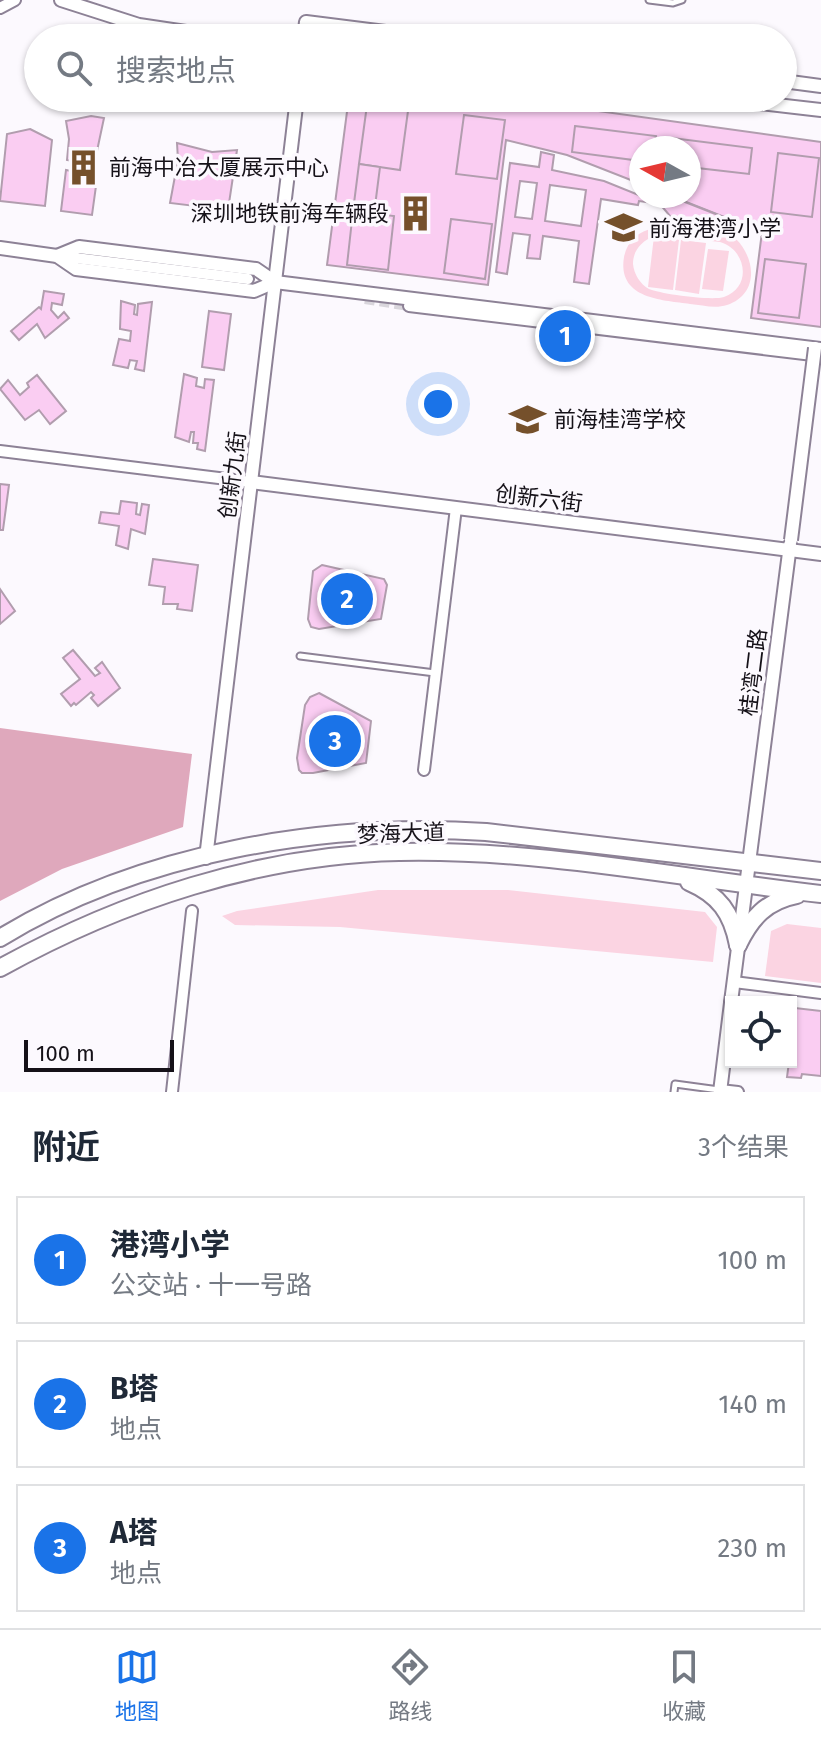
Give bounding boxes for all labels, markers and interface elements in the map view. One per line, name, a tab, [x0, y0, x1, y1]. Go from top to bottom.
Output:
search box	[24, 24, 797, 112]
icon: search	[52, 46, 96, 90]
text: 搜索地点	[116, 53, 236, 89]
north arrow	[629, 136, 701, 208]
building icon: 前海中冶大厦展示中心	[64, 148, 102, 186]
place label: 前海中冶大厦展示中心	[109, 154, 329, 181]
building icon: 深圳地铁前海车辆段	[396, 194, 434, 232]
place label: 深圳地铁前海车辆段	[191, 200, 389, 227]
school or university icon: 前海港湾小学	[604, 209, 642, 247]
place label: 前海港湾小学	[649, 215, 781, 242]
pin: 1	[539, 306, 591, 366]
your location	[418, 384, 458, 424]
school or university icon: 前海桂湾学校	[509, 400, 547, 438]
place label: 前海桂湾学校	[554, 406, 686, 433]
street label: 创新九街	[214, 430, 251, 520]
street label: 创新六街	[494, 480, 584, 517]
pin: 2	[321, 569, 373, 629]
street label: 桂湾二路	[735, 627, 772, 717]
pin: 3	[309, 711, 361, 771]
street label: 梦海大道	[357, 818, 445, 849]
map controls	[725, 996, 797, 1068]
button: locate	[725, 996, 797, 1068]
scale bar	[24, 1036, 174, 1072]
text: 100 m	[36, 1040, 95, 1067]
text: 附近	[32, 1127, 100, 1168]
text: 3个结果	[698, 1132, 789, 1163]
text: 港湾小学	[110, 1227, 230, 1263]
text: 1	[54, 1245, 66, 1276]
text: 100 m	[718, 1245, 787, 1276]
text: 公交站 · 十一号路	[110, 1270, 312, 1301]
text: B塔	[110, 1371, 159, 1407]
text: 2	[53, 1389, 67, 1420]
text: 140 m	[718, 1389, 787, 1420]
text: 地点	[110, 1414, 162, 1445]
text: A塔	[110, 1515, 158, 1551]
text: 3	[53, 1533, 67, 1564]
text: 230 m	[718, 1533, 787, 1564]
text: 地点	[110, 1558, 162, 1589]
tab: 地图	[115, 1645, 159, 1725]
tab: 路线	[388, 1645, 432, 1725]
tab: 收藏	[662, 1645, 706, 1725]

